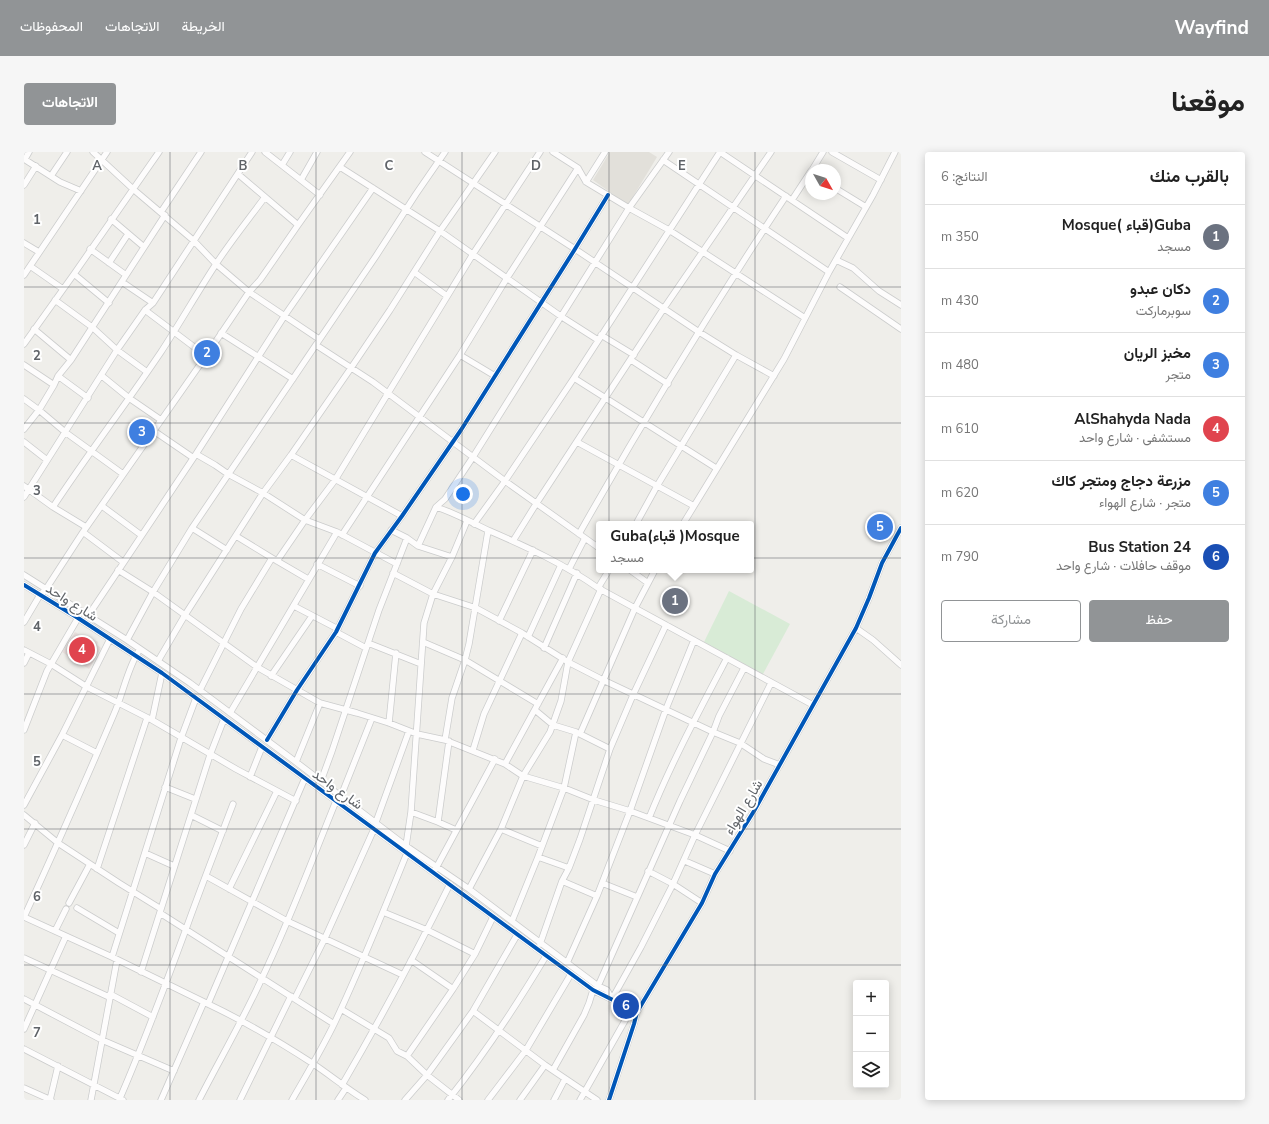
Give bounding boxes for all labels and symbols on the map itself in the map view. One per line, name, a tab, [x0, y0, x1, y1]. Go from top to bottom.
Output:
text: A	[92, 157, 102, 175]
text: B	[239, 157, 248, 175]
text: C	[385, 157, 394, 175]
text: D	[531, 157, 541, 175]
text: E	[678, 157, 686, 175]
north arrow	[805, 164, 841, 200]
text: 1	[33, 211, 41, 229]
pin: 2	[194, 338, 220, 368]
text: 2	[33, 347, 41, 365]
pin: 3	[129, 417, 155, 447]
text: 3	[33, 482, 41, 500]
your location	[453, 484, 473, 504]
pin: 5	[867, 512, 893, 542]
street label: شارع واحد	[42, 579, 101, 627]
pin: 1	[662, 586, 688, 616]
text: 4	[33, 618, 41, 636]
pin: 4	[69, 635, 95, 665]
text: 5	[33, 753, 41, 771]
street label: شارع واحد	[308, 765, 367, 815]
street label: شارع الهواء	[720, 776, 768, 839]
text: 6	[33, 888, 41, 906]
pin: 6	[613, 991, 639, 1021]
text: 7	[33, 1024, 41, 1042]

